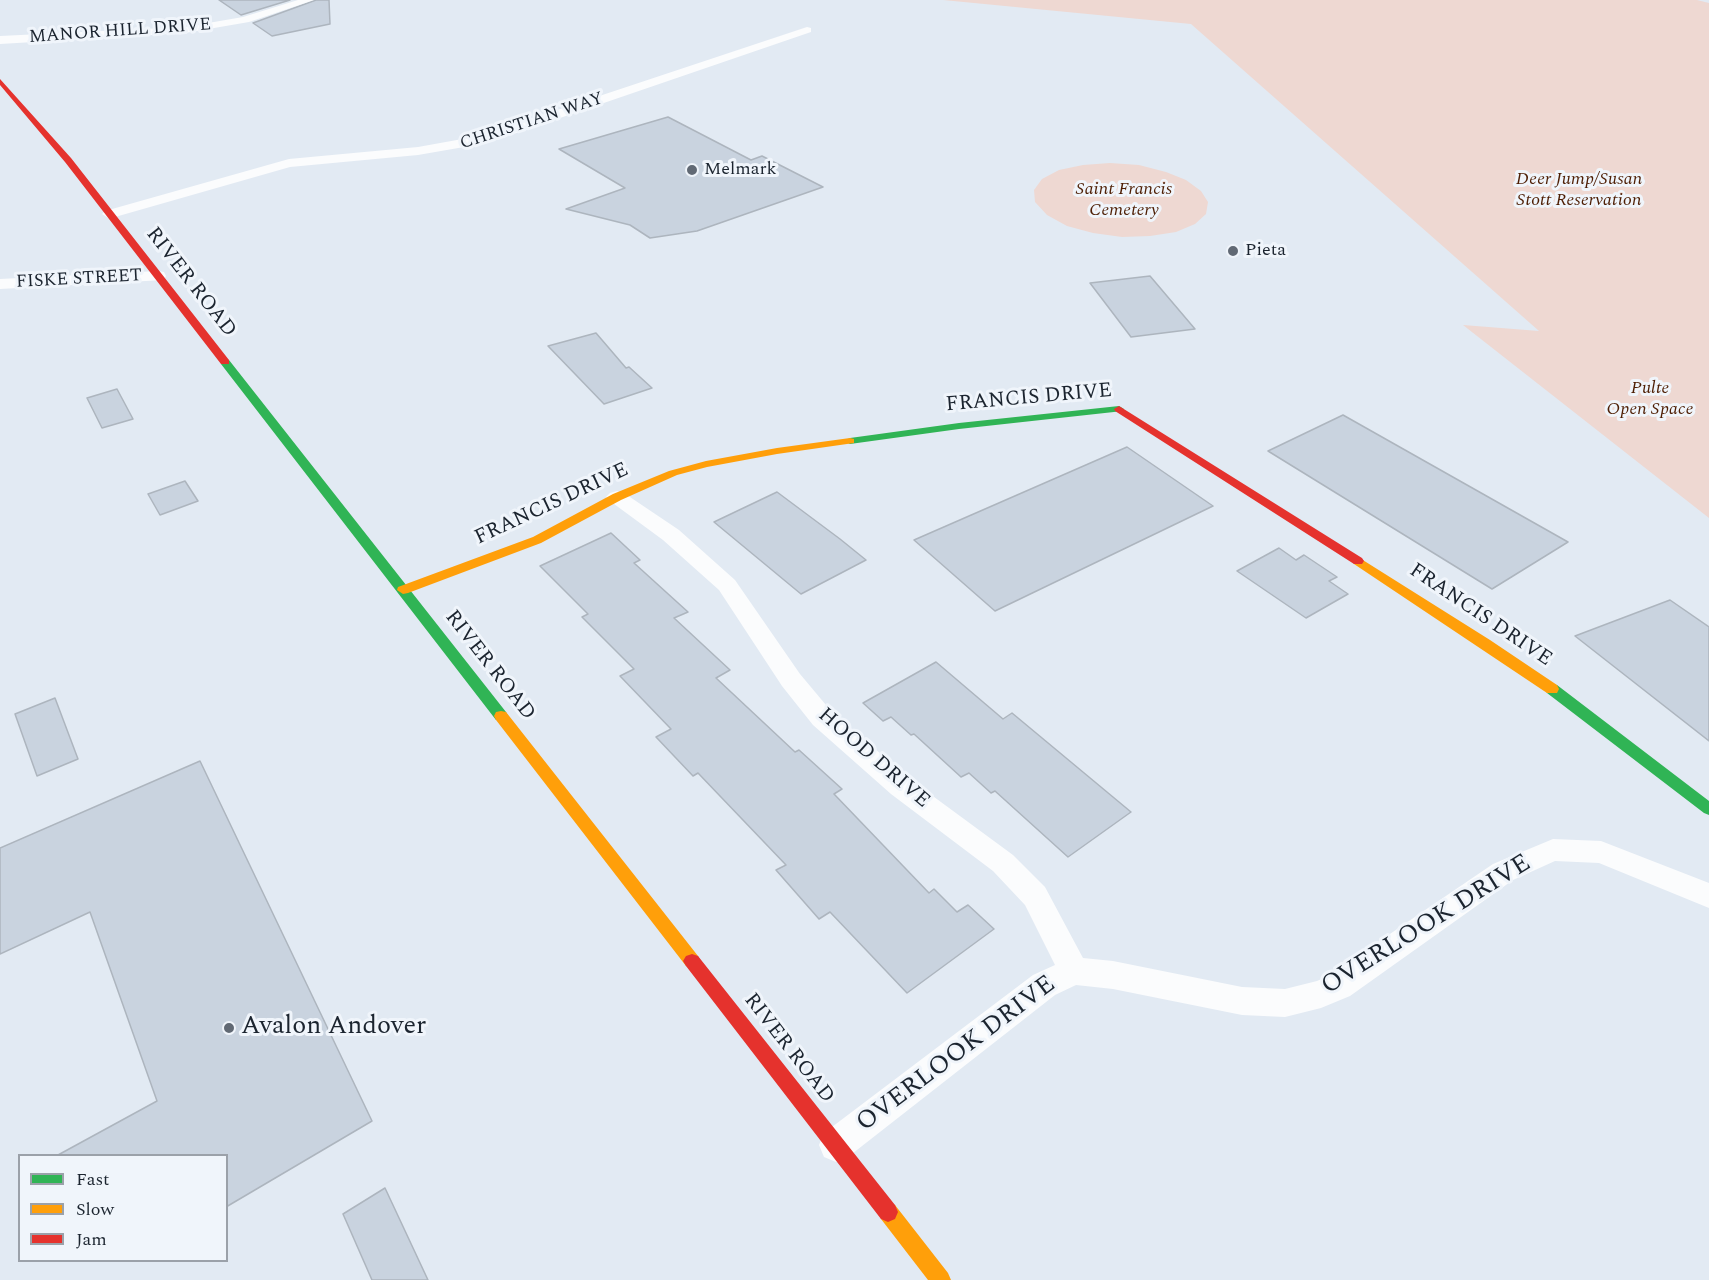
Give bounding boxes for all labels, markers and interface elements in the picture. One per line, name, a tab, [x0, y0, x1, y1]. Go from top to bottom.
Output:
street label: MANOR HILL DRIVE	[28, 15, 212, 49]
street label: CHRISTIAN WAY	[458, 89, 606, 155]
place label: Melmark	[704, 159, 777, 181]
marker: Melmark	[685, 163, 699, 177]
park label: Deer Jump/Susan Stott Reservation	[1516, 169, 1642, 212]
park label: Saint Francis Cemetery	[1076, 179, 1172, 222]
street label: RIVER ROAD	[139, 223, 241, 343]
place label: Pieta	[1245, 240, 1286, 262]
marker: Pieta	[1226, 244, 1240, 258]
street label: FISKE STREET	[16, 266, 142, 294]
park label: Pulte Open Space	[1607, 378, 1693, 420]
street label: FRANCIS DRIVE	[945, 379, 1113, 419]
street label: FRANCIS DRIVE	[471, 458, 633, 552]
street label: FRANCIS DRIVE	[1404, 559, 1556, 673]
street label: RIVER ROAD	[438, 606, 540, 726]
street label: HOOD DRIVE	[812, 703, 934, 815]
street label: OVERLOOK DRIVE	[1317, 849, 1537, 1003]
street label: OVERLOOK DRIVE	[851, 970, 1063, 1140]
street label: RIVER ROAD	[737, 989, 839, 1109]
place label: Avalon Andover	[241, 1012, 426, 1044]
marker: Avalon Andover	[222, 1021, 236, 1035]
legend	[18, 1154, 228, 1262]
text: Fast	[76, 1166, 109, 1193]
text: Slow	[76, 1196, 114, 1223]
text: Jam	[76, 1226, 107, 1253]

